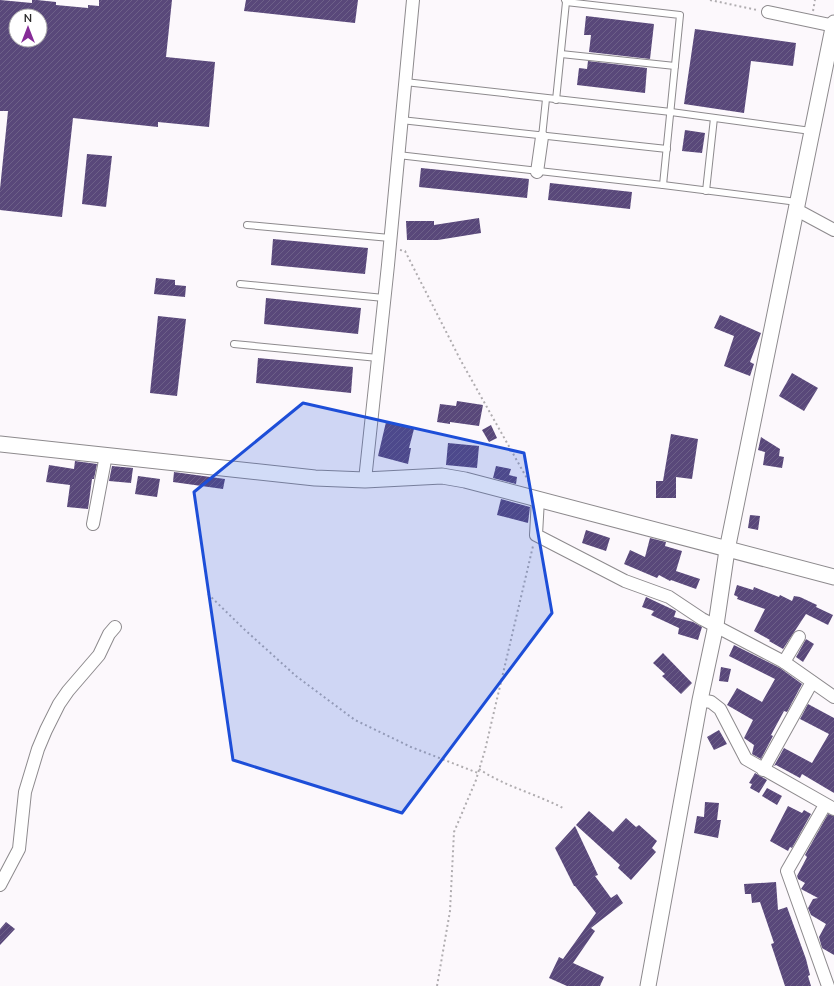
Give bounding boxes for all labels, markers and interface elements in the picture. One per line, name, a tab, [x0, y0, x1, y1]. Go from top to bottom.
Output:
north arrow	[8, 8, 48, 48]
text: N	[24, 11, 32, 25]

